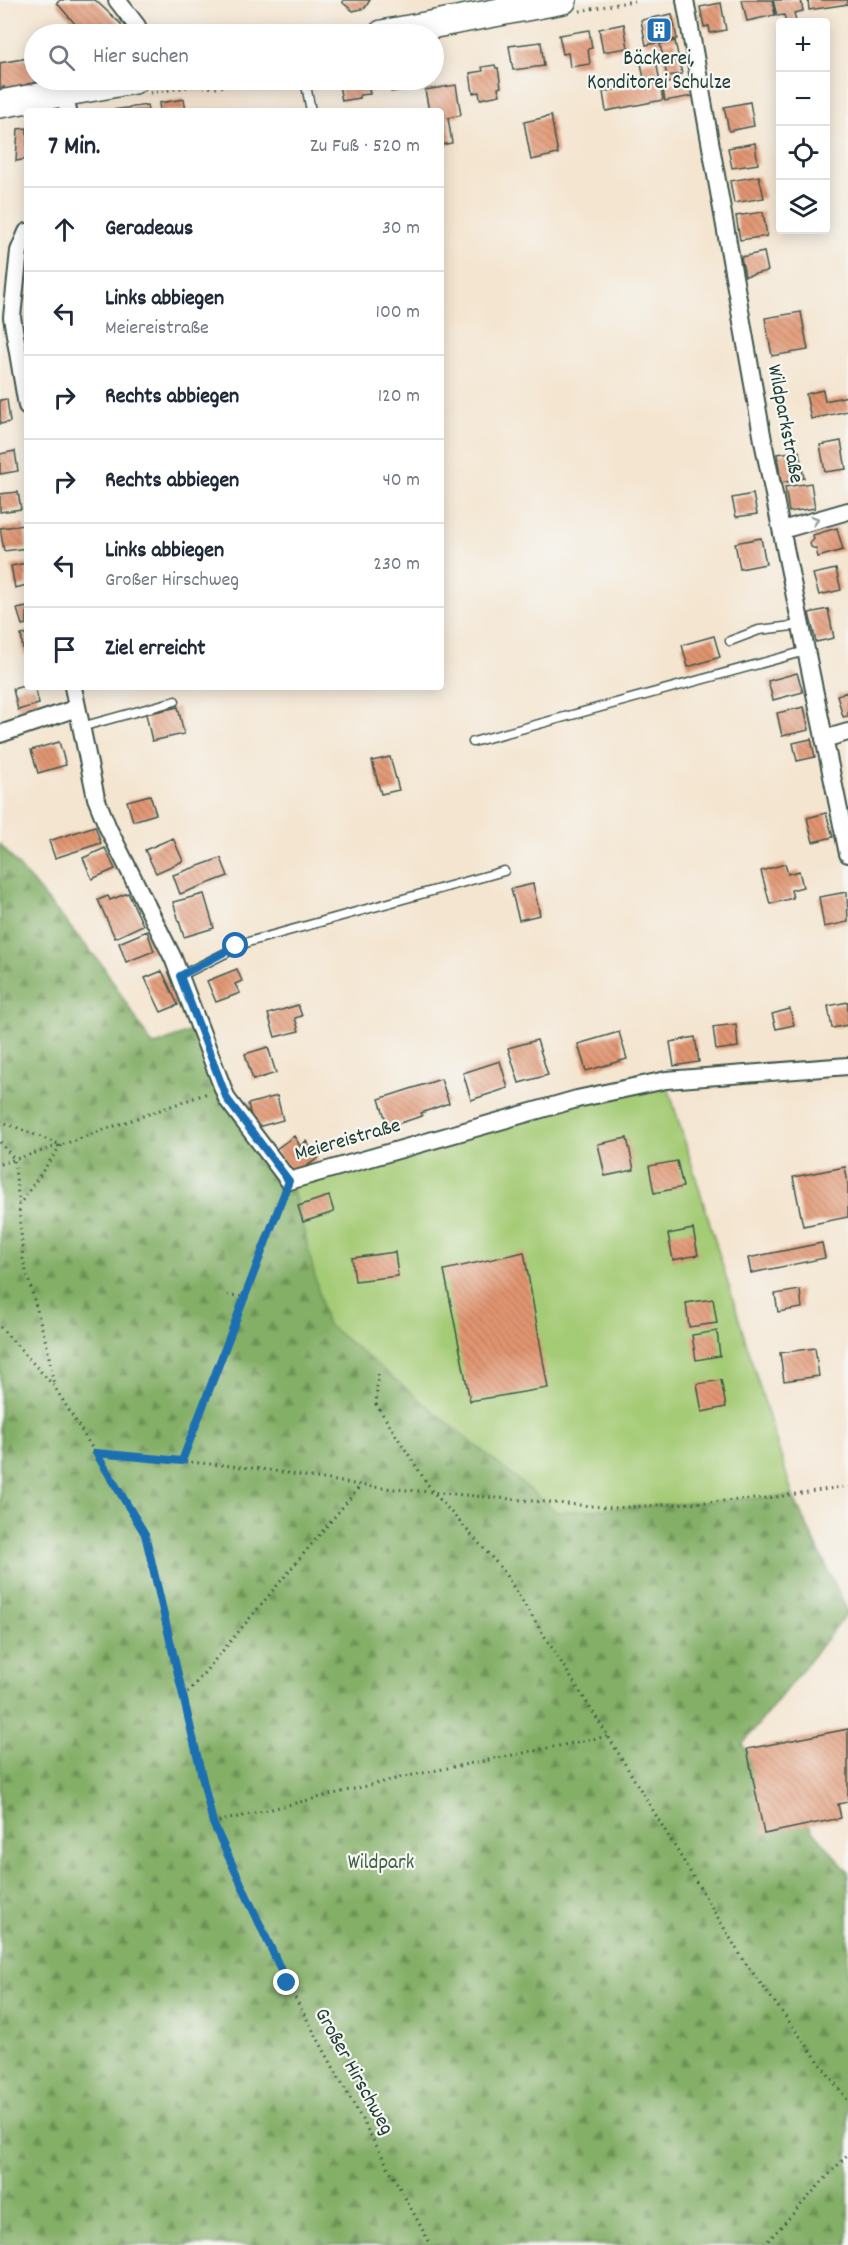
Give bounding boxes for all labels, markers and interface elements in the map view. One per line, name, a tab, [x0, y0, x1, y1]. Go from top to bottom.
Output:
building icon: Bäckerei, Konditorei Schulze	[644, 15, 674, 45]
map controls	[776, 18, 830, 234]
button: +	[776, 18, 830, 72]
search box	[24, 24, 444, 90]
icon: search	[45, 41, 78, 74]
text: Hier suchen	[93, 42, 189, 73]
place label: Bäckerei, Konditorei Schulze	[587, 45, 731, 99]
button: −	[776, 72, 830, 126]
button: locate	[776, 126, 830, 180]
text: 7 Min.	[48, 129, 100, 166]
text: Zu Fuß · 520 m	[310, 133, 420, 161]
button: layers	[776, 180, 830, 234]
icon: ahead	[48, 213, 81, 246]
text: Geradeaus	[105, 214, 193, 245]
text: 30 m	[382, 215, 420, 243]
text: Links abbiegen	[105, 284, 224, 315]
icon: left	[48, 297, 81, 330]
text: 100 m	[376, 299, 420, 327]
text: Meiereistraße	[105, 315, 209, 343]
street label: Wildparkstraße	[758, 362, 810, 486]
icon: right	[48, 381, 81, 414]
text: Rechts abbiegen	[105, 382, 239, 413]
text: 120 m	[378, 383, 420, 411]
icon: right	[48, 465, 81, 498]
text: Rechts abbiegen	[105, 466, 239, 497]
text: 40 m	[382, 467, 420, 495]
one-way arrow	[809, 515, 820, 527]
text: Links abbiegen	[105, 536, 224, 567]
icon: left	[48, 549, 81, 582]
text: 230 m	[373, 551, 420, 579]
text: Großer Hirschweg	[105, 567, 239, 595]
icon: arrive	[48, 633, 81, 666]
text: Ziel erreicht	[105, 634, 205, 665]
route start	[222, 932, 248, 958]
street label: Meiereistraße	[291, 1112, 405, 1170]
park label: Wildpark	[348, 1849, 414, 1879]
route end	[273, 1969, 299, 1995]
street label: Großer Hirschweg	[306, 2003, 400, 2141]

